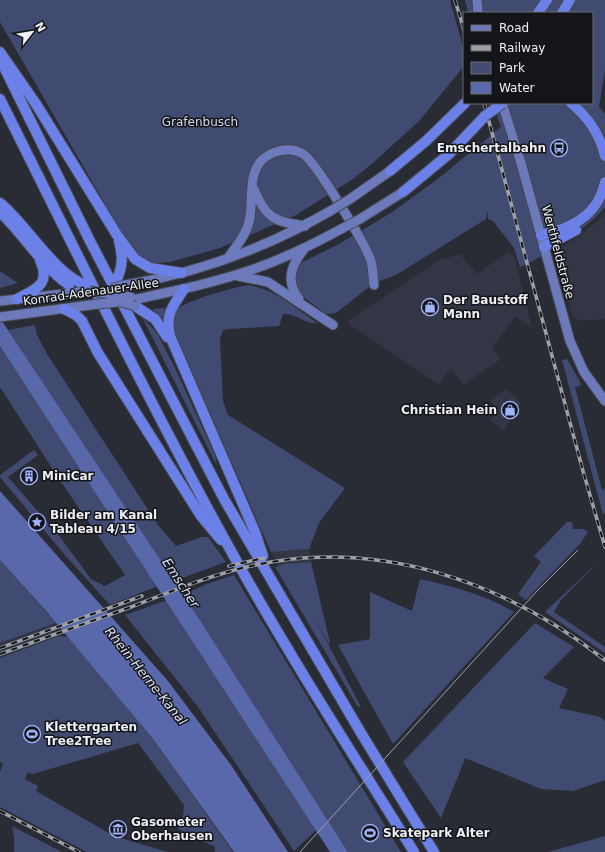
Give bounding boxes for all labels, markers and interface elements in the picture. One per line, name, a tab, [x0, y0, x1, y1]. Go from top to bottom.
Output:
north arrow	[12, 12, 52, 52]
legend	[463, 12, 593, 104]
text: N	[32, 20, 48, 34]
text: Road	[499, 21, 529, 35]
text: Railway	[499, 41, 545, 55]
text: Park	[499, 61, 525, 75]
text: Water	[499, 81, 535, 95]
park label: Grafenbusch	[162, 115, 238, 129]
bus stop icon: Emschertalbahn	[549, 138, 569, 158]
place label: Emschertalbahn	[437, 141, 546, 155]
street label: Werthfeldstraße	[539, 204, 577, 300]
street label: Konrad-Adenauer-Allee	[22, 276, 160, 308]
place label: Der Baustoff Mann	[443, 293, 528, 321]
shop icon: Der Baustoff Mann	[420, 297, 440, 317]
shop icon: Christian Hein	[500, 400, 520, 420]
place label: Christian Hein	[401, 403, 497, 417]
building icon: MiniCar	[19, 466, 39, 486]
place label: MiniCar	[42, 469, 94, 483]
place label: Bilder am Kanal Tableau 4/15	[50, 508, 157, 536]
place icon: Bilder am Kanal Tableau 4/15	[27, 512, 47, 532]
water label: Emscher	[159, 555, 204, 612]
water label: Rhein-Herne-Kanal	[102, 624, 190, 728]
place label: Klettergarten Tree2Tree	[45, 720, 137, 748]
sports icon: Klettergarten Tree2Tree	[22, 724, 42, 744]
place label: Gasometer Oberhausen	[131, 815, 213, 843]
museum icon: Gasometer Oberhausen	[108, 819, 128, 839]
sports icon: Skatepark Alter	[360, 823, 380, 843]
place label: Skatepark Alter	[383, 826, 490, 840]

